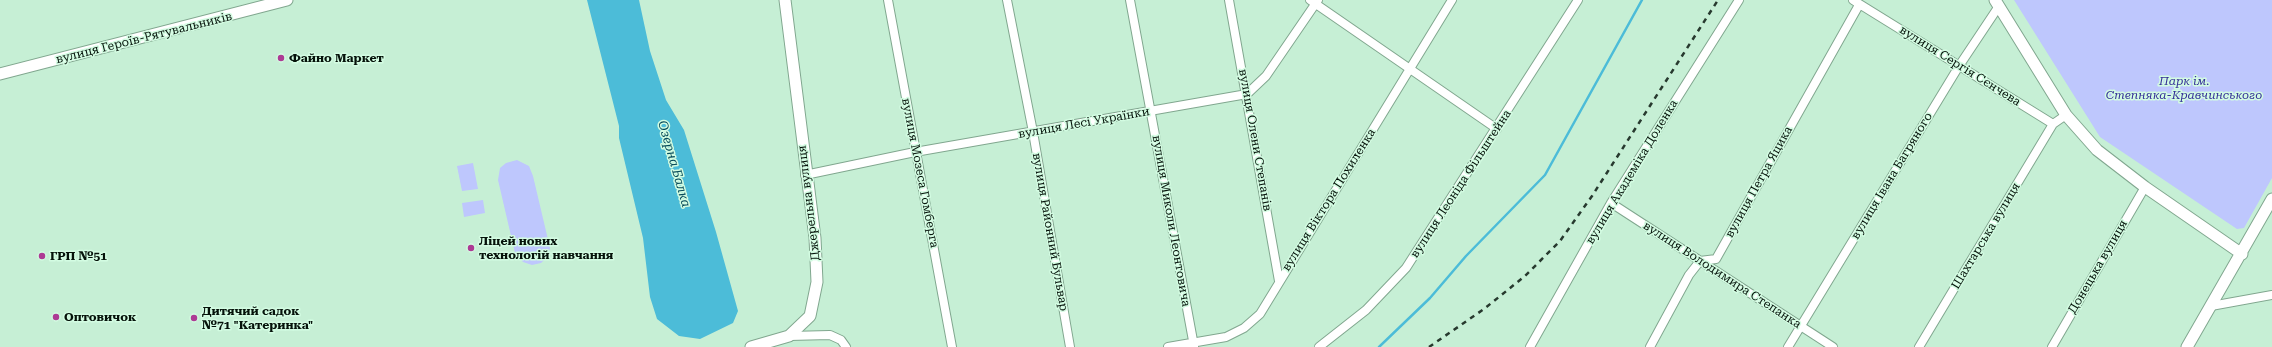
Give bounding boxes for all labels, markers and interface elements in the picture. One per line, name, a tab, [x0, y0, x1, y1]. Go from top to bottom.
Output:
street label: вулиця Героїв-Рятувальників	[54, 9, 234, 67]
street label: вулиця Сергія Сєнчева	[1897, 23, 2023, 109]
place label: Файно Маркет	[289, 51, 384, 65]
marker: Файно Маркет	[276, 53, 286, 63]
street label: вулиця Олени Степанів	[1235, 68, 1275, 212]
park label: Парк ім. Степняка-Кравчинського	[2106, 74, 2262, 102]
street label: вулиця Мозеса Гомберга	[898, 97, 942, 249]
street label: вулиця Академіка Доленка	[1583, 97, 1681, 247]
street label: вулиця Лесі Українки	[1017, 104, 1151, 142]
street label: вулиця Леоніда Фільштейна	[1408, 107, 1514, 261]
street label: вулиця Івана Багряного	[1848, 110, 1936, 242]
water label: Озерна Балка	[654, 119, 694, 209]
street label: вулиця Петра Яцика	[1722, 124, 1796, 240]
street label: вулиця Віктора Похиленка	[1279, 126, 1379, 274]
street label: вулиця Миколи Леонтовича	[1149, 134, 1193, 308]
street label: Джерельна вулиця	[795, 144, 823, 262]
street label: вулиця Районний Бульвар	[1029, 152, 1071, 312]
street label: Шахтарська вулиця	[1948, 180, 2024, 292]
street label: вулиця Володимира Степанка	[1640, 218, 1804, 332]
street label: Донецька вулиця	[2065, 218, 2131, 316]
place label: Ліцей нових технологій навчання	[479, 234, 613, 262]
marker: Ліцей нових технологій навчання	[466, 243, 476, 253]
place label: ГРП №51	[50, 249, 107, 263]
marker: ГРП №51	[37, 251, 47, 261]
place label: Дитячий садок №71 "Катеринка"	[202, 304, 313, 332]
place label: Оптовичок	[64, 310, 136, 324]
marker: Оптовичок	[51, 312, 61, 322]
marker: Дитячий садок №71 "Катеринка"	[189, 313, 199, 323]

